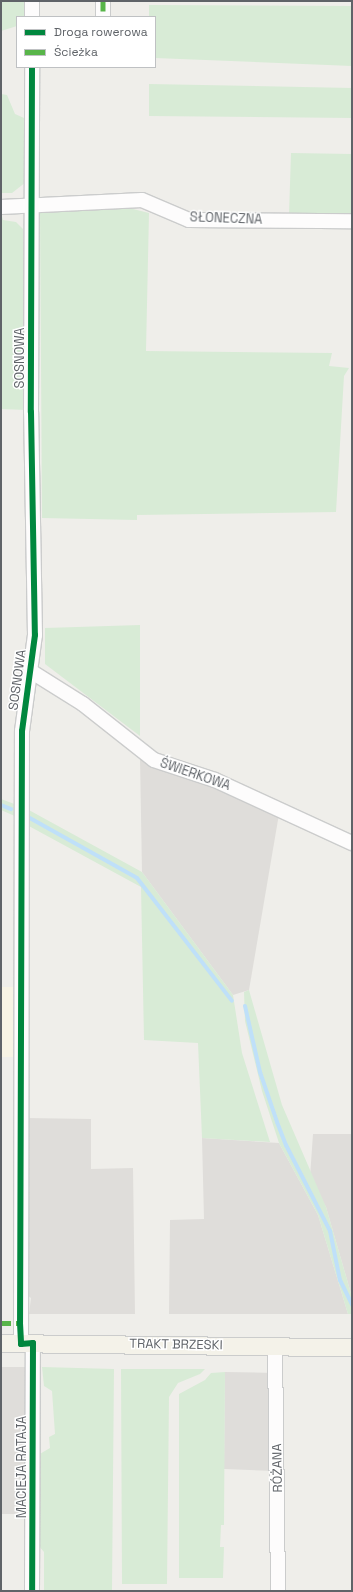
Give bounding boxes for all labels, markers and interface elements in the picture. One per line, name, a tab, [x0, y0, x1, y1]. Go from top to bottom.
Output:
legend	[16, 16, 156, 68]
text: Droga rowerowa	[54, 24, 148, 40]
text: Ścieżka	[54, 44, 98, 60]
street label: SŁONECZNA	[189, 210, 263, 228]
street label: SOSNOWA	[12, 327, 28, 389]
street label: SOSNOWA	[6, 649, 30, 711]
street label: ŚWIERKOWA	[158, 756, 232, 794]
street label: TRAKT BRZESKI	[129, 1336, 223, 1354]
street label: MACIEJA RATAJA	[14, 1416, 30, 1518]
street label: RÓŻANA	[270, 1443, 286, 1493]

